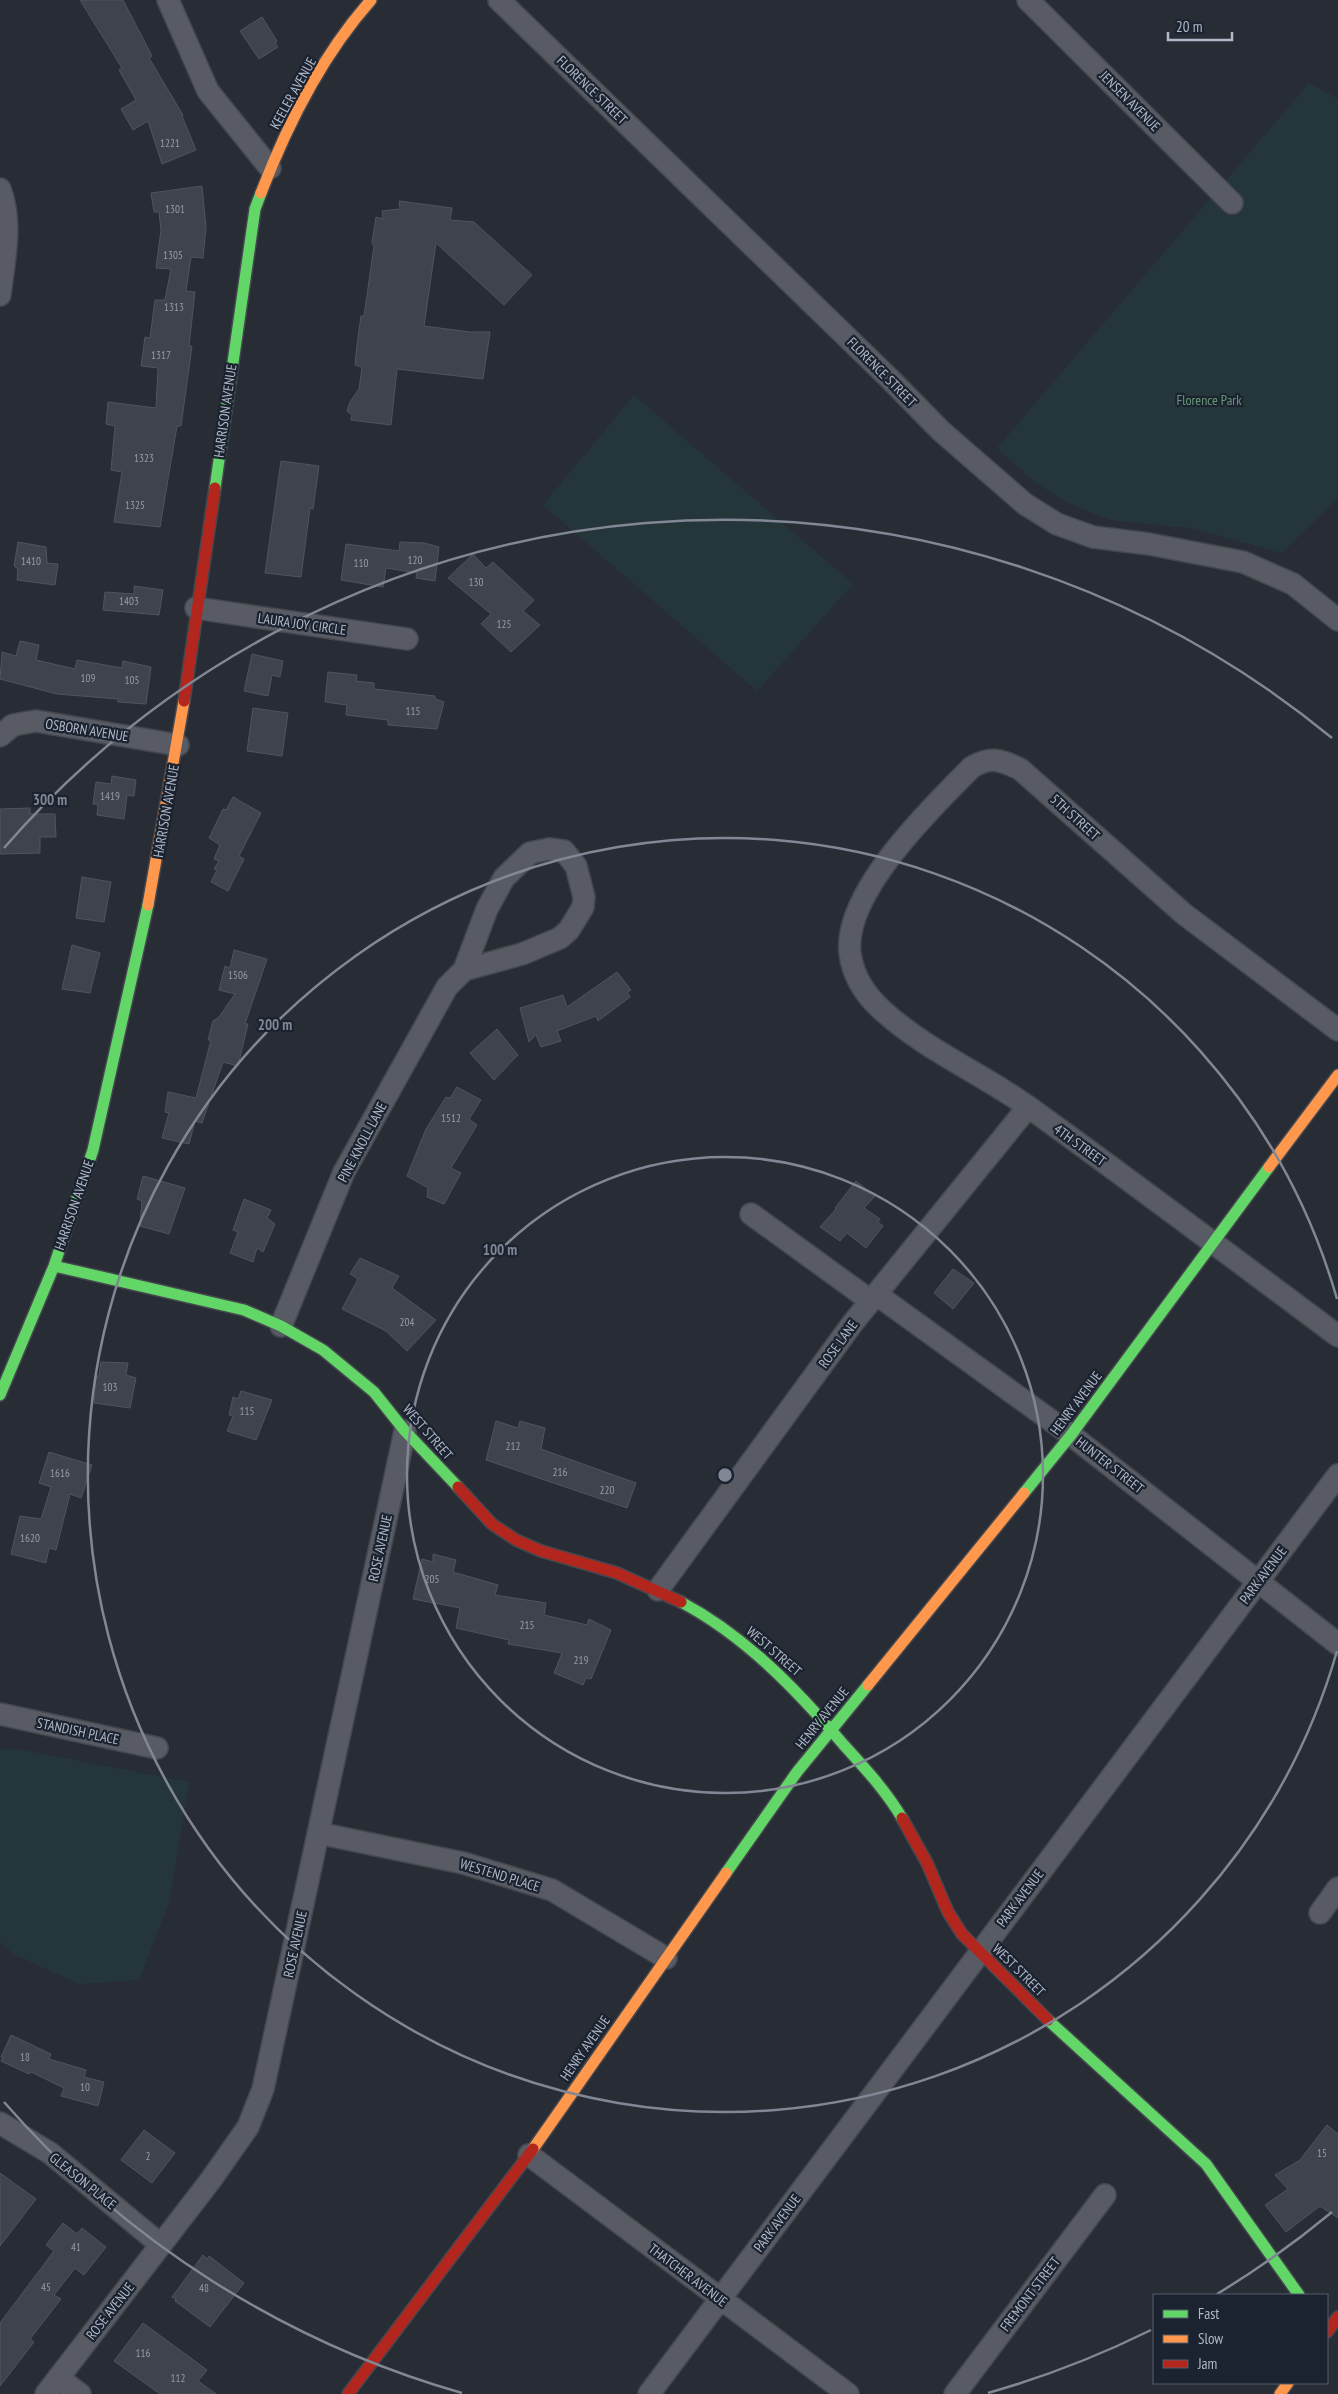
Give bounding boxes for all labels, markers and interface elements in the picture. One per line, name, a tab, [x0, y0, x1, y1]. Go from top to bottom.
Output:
scale bar	[1168, 10, 1232, 42]
text: 20 m	[1176, 17, 1202, 36]
street label: FLORENCE STREET	[553, 52, 632, 129]
street label: KEELER AVENUE	[266, 54, 320, 132]
street label: JENSEN AVENUE	[1095, 66, 1164, 135]
house number: 1221	[160, 136, 180, 150]
house number: 1301	[165, 202, 185, 216]
house number: 1305	[163, 248, 183, 262]
house number: 1313	[164, 300, 184, 314]
street label: FLORENCE STREET	[843, 333, 921, 411]
house number: 1317	[151, 348, 171, 362]
street label: HARRISON AVENUE	[210, 363, 240, 459]
park label: Florence Park	[1176, 391, 1242, 409]
house number: 1323	[134, 451, 154, 465]
house number: 1325	[125, 498, 145, 512]
house number: 120	[408, 553, 422, 567]
house number: 1410	[21, 554, 41, 568]
house number: 110	[354, 556, 368, 570]
house number: 130	[469, 575, 483, 589]
house number: 1403	[119, 594, 139, 608]
street label: LAURA JOY CIRCLE	[257, 609, 347, 639]
house number: 125	[497, 617, 511, 631]
house number: 109	[81, 671, 95, 685]
house number: 105	[125, 673, 139, 687]
house number: 115	[406, 704, 420, 718]
street label: OSBORN AVENUE	[44, 715, 130, 745]
street label: HARRISON AVENUE	[149, 763, 183, 859]
house number: 1419	[100, 789, 120, 803]
text: 300 m	[33, 790, 67, 809]
street label: 5TH STREET	[1047, 790, 1104, 844]
house number: 1506	[228, 968, 248, 982]
text: 200 m	[258, 1015, 292, 1034]
street label: PINE KNOLL LANE	[333, 1099, 391, 1185]
house number: 1512	[441, 1111, 461, 1125]
street label: 4TH STREET	[1050, 1120, 1110, 1170]
street label: HARRISON AVENUE	[50, 1158, 98, 1252]
text: 100 m	[483, 1240, 517, 1259]
house number: 204	[400, 1315, 414, 1329]
street label: ROSE LANE	[815, 1316, 861, 1372]
street label: HENRY AVENUE	[1046, 1368, 1106, 1438]
house number: 103	[103, 1380, 117, 1394]
street label: WEST STREET	[399, 1401, 457, 1464]
house number: 115	[240, 1404, 254, 1418]
street label: HUNTER STREET	[1072, 1433, 1148, 1498]
house number: 212	[506, 1439, 520, 1453]
house number: 216	[553, 1465, 567, 1479]
house number: 1616	[50, 1466, 70, 1480]
centre of rings	[716, 1466, 734, 1484]
house number: 220	[600, 1483, 614, 1497]
street label: ROSE AVENUE	[364, 1513, 396, 1583]
house number: 1620	[20, 1531, 40, 1545]
street label: PARK AVENUE	[1236, 1543, 1290, 1607]
house number: 205	[425, 1572, 439, 1586]
house number: 215	[520, 1618, 534, 1632]
street label: WEST STREET	[743, 1622, 806, 1680]
house number: 219	[574, 1653, 588, 1667]
street label: HENRY AVENUE	[791, 1683, 853, 1753]
street label: STANDISH PLACE	[35, 1713, 121, 1749]
street label: WESTEND PLACE	[458, 1854, 542, 1896]
street label: PARK AVENUE	[993, 1866, 1047, 1930]
street label: ROSE AVENUE	[279, 1909, 311, 1979]
street label: WEST STREET	[989, 1940, 1050, 2001]
street label: HENRY AVENUE	[556, 2012, 614, 2084]
house number: 18	[20, 2050, 30, 2064]
house number: 10	[80, 2080, 90, 2094]
house number: 15	[1317, 2146, 1327, 2160]
street label: GLEASON PLACE	[46, 2149, 120, 2213]
house number: 2	[146, 2149, 151, 2163]
street label: PARK AVENUE	[750, 2191, 804, 2255]
house number: 41	[71, 2240, 81, 2254]
street label: THATCHER AVENUE	[645, 2240, 731, 2310]
street label: FREMONT STREET	[996, 2253, 1064, 2335]
street label: ROSE AVENUE	[82, 2279, 138, 2343]
house number: 45	[41, 2280, 51, 2294]
house number: 48	[199, 2281, 209, 2295]
legend	[1153, 2294, 1328, 2384]
text: Fast	[1198, 2304, 1219, 2323]
text: Slow	[1198, 2329, 1223, 2348]
house number: 116	[136, 2346, 150, 2360]
text: Jam	[1197, 2354, 1217, 2373]
house number: 112	[171, 2371, 185, 2385]

